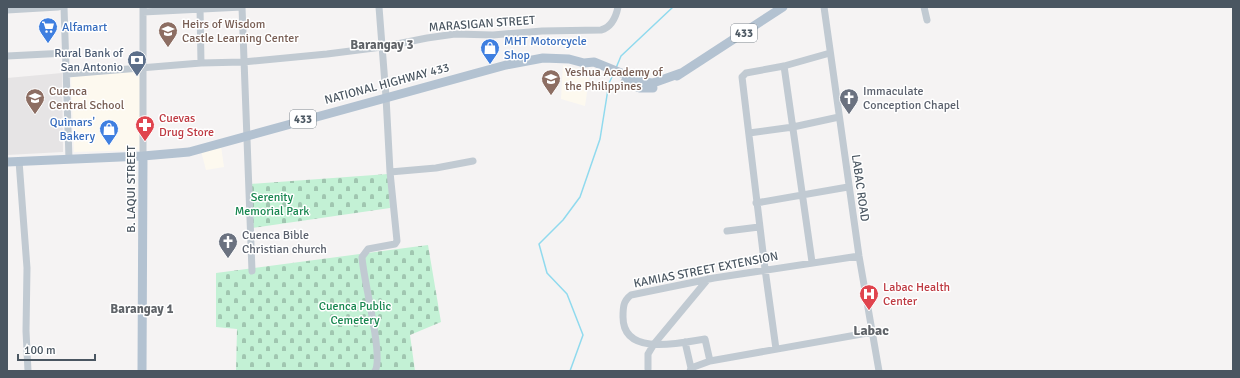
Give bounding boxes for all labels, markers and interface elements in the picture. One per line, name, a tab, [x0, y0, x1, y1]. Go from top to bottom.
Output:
street label: MARASIGAN STREET	[428, 13, 536, 35]
supermarket icon: Alfamart	[37, 16, 59, 44]
place label: Heirs of Wisdom Castle Learning Center	[182, 17, 299, 46]
place label: Alfamart	[62, 20, 107, 35]
school or university icon: Heirs of Wisdom Castle Learning Center	[157, 20, 179, 48]
road number: 433	[731, 24, 757, 42]
place label: MHT Motorcycle Shop	[504, 34, 587, 63]
district label: Barangay 3	[350, 37, 414, 53]
shop icon: MHT Motorcycle Shop	[479, 37, 501, 65]
place label: Rural Bank of San Antonio	[54, 46, 124, 75]
bank icon: Rural Bank of San Antonio	[126, 49, 148, 77]
street label: NATIONAL HIGHWAY 433	[323, 60, 451, 108]
place label: Yeshua Academy of the Philippines	[565, 65, 663, 94]
school or university icon: Yeshua Academy of the Philippines	[540, 68, 562, 96]
place label: Cuenca Central School	[49, 84, 125, 113]
place label: Immaculate Conception Chapel	[863, 84, 960, 113]
school or university icon: Cuenca Central School	[24, 87, 46, 115]
church icon: Immaculate Conception Chapel	[838, 87, 860, 115]
road number: 433	[290, 110, 316, 128]
place label: Cuevas Drug Store	[159, 111, 214, 140]
pharmacy icon: Cuevas Drug Store	[134, 114, 156, 142]
place label: Quimars' Bakery	[50, 115, 95, 144]
shop icon: Quimars' Bakery	[98, 118, 120, 146]
street label: B. LAQUI STREET	[124, 145, 139, 233]
street label: LABAC ROAD	[848, 153, 872, 223]
park label: Serenity Memorial Park	[235, 190, 309, 219]
place label: Cuenca Bible Christian church	[242, 228, 327, 257]
church icon: Cuenca Bible Christian church	[217, 231, 239, 259]
street label: KAMIAS STREET EXTENSION	[632, 249, 780, 291]
place label: Labac Health Center	[883, 280, 950, 309]
hospital icon: Labac Health Center	[858, 283, 880, 311]
park label: Cuenca Public Cemetery	[319, 299, 392, 328]
district label: Barangay 1	[110, 301, 174, 317]
district label: Labac	[853, 322, 889, 339]
scale bar	[18, 336, 95, 362]
text: 100 m	[24, 343, 56, 358]

